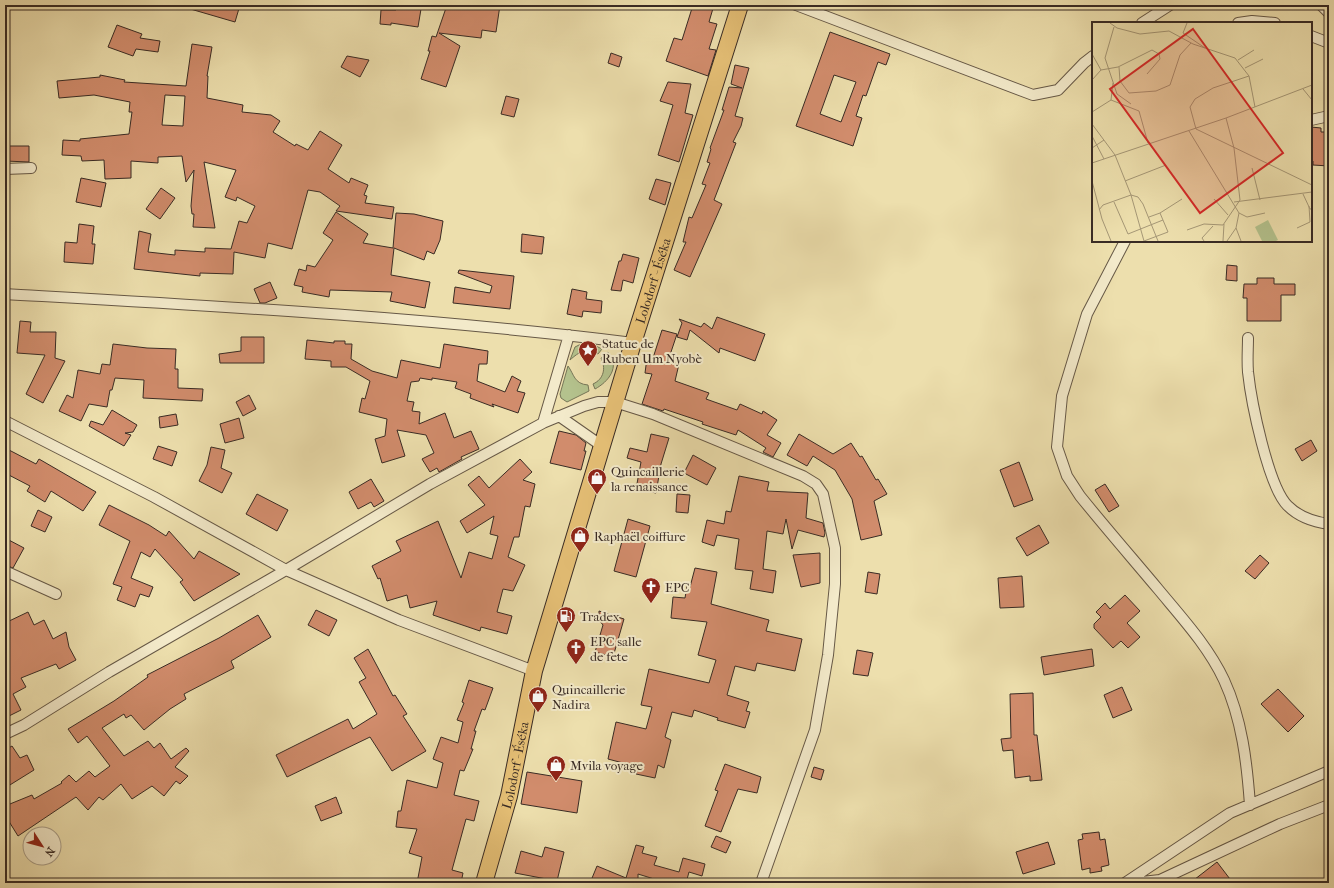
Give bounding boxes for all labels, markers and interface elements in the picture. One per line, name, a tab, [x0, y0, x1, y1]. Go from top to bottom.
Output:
inset map	[1092, 22, 1312, 242]
street label: Lolodorf - Éséka	[633, 235, 674, 325]
place label: Statue de Ruben Um Nyobè	[602, 336, 702, 366]
place icon: Statue de Ruben Um Nyobè	[577, 339, 599, 367]
place label: Quincaillerie la renaissance	[610, 464, 689, 494]
shop icon: Quincaillerie la renaissance	[586, 467, 608, 495]
shop icon: Raphaël coiffure	[569, 525, 591, 553]
place label: Raphaël coiffure	[594, 529, 686, 544]
church icon: EPC	[640, 576, 662, 604]
place label: EPC	[665, 580, 690, 595]
fuel station icon: Tradex	[555, 605, 577, 633]
place label: Tradex	[580, 609, 620, 624]
place label: EPC salle de fete	[590, 634, 642, 664]
church icon: EPC salle de fete	[565, 637, 587, 665]
place label: Quincaillerie Nadira	[552, 682, 626, 712]
shop icon: Quincaillerie Nadira	[527, 685, 549, 713]
street label: Lolodorf - Éséka	[499, 719, 532, 811]
shop icon: Mvila voyage	[545, 754, 567, 782]
place label: Mvila voyage	[570, 758, 644, 773]
north arrow	[22, 826, 62, 866]
text: N	[42, 844, 57, 859]

